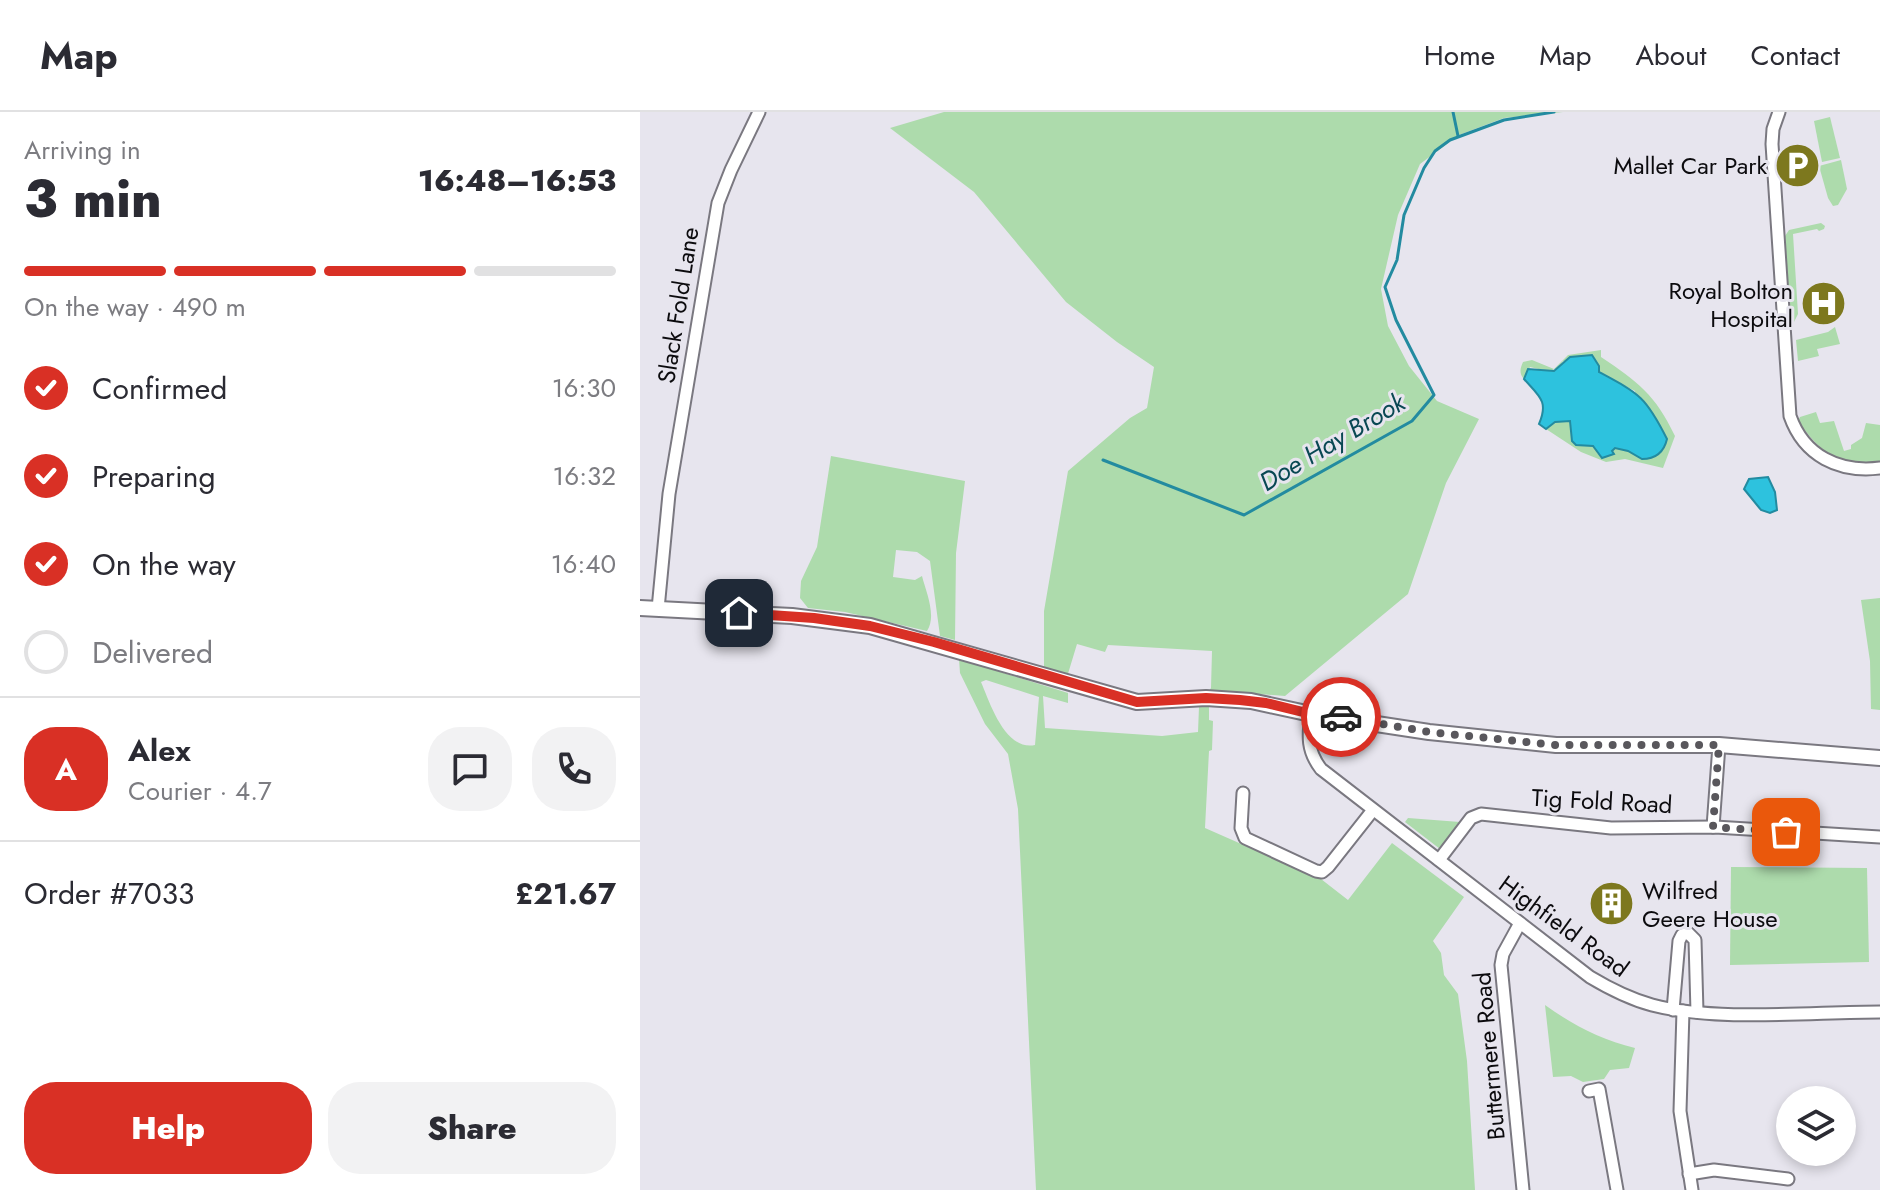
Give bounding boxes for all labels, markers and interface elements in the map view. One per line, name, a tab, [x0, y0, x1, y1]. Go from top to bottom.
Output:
text: Map	[40, 28, 118, 83]
text: Home	[1424, 35, 1495, 76]
text: Map	[1539, 35, 1591, 76]
text: About	[1635, 35, 1707, 76]
text: Contact	[1751, 35, 1840, 76]
text: Arriving in	[24, 131, 141, 169]
parking icon: Mallet Car Park	[1774, 141, 1822, 189]
place label: Mallet Car Park	[1613, 148, 1767, 183]
text: 16:48–16:53	[418, 159, 616, 202]
text: 3 min	[24, 161, 162, 237]
street label: Slack Fold Lane	[648, 224, 708, 386]
place label: Royal Bolton Hospital	[1669, 273, 1793, 336]
hospital icon: Royal Bolton Hospital	[1800, 280, 1848, 328]
text: On the way · 490 m	[24, 288, 246, 326]
icon: check	[24, 366, 68, 410]
text: Confirmed	[92, 367, 227, 410]
text: 16:30	[552, 369, 616, 407]
water label: Doe Hay Brook	[1252, 383, 1414, 501]
icon: check	[24, 454, 68, 498]
text: Preparing	[92, 455, 216, 498]
text: 16:32	[553, 457, 616, 495]
icon: check	[24, 542, 68, 586]
text: On the way	[92, 543, 236, 586]
text: 16:40	[551, 545, 616, 583]
pin	[705, 579, 773, 647]
icon: home	[717, 591, 761, 635]
text: Delivered	[92, 631, 213, 674]
courier	[1301, 677, 1381, 757]
icon: car	[1319, 695, 1363, 739]
button: chat	[428, 727, 512, 811]
button: phone	[532, 727, 616, 811]
text: Alex	[128, 729, 191, 772]
text: A	[55, 748, 77, 791]
text: Courier · 4.7	[128, 772, 272, 810]
street label: Tig Fold Road	[1531, 780, 1673, 822]
pin	[1752, 798, 1820, 866]
icon: bag	[1764, 810, 1808, 854]
street label: Highfield Road	[1492, 867, 1636, 985]
text: Order #7033	[24, 872, 195, 915]
text: £21.67	[515, 872, 616, 915]
place label: Wilfred Geere House	[1642, 873, 1778, 936]
building icon: Wilfred Geere House	[1587, 880, 1635, 928]
street label: Buttermere Road	[1464, 971, 1514, 1141]
button: Help	[24, 1082, 312, 1174]
button: Share	[328, 1082, 616, 1174]
map controls	[1776, 1086, 1856, 1166]
button: layers	[1776, 1086, 1856, 1166]

